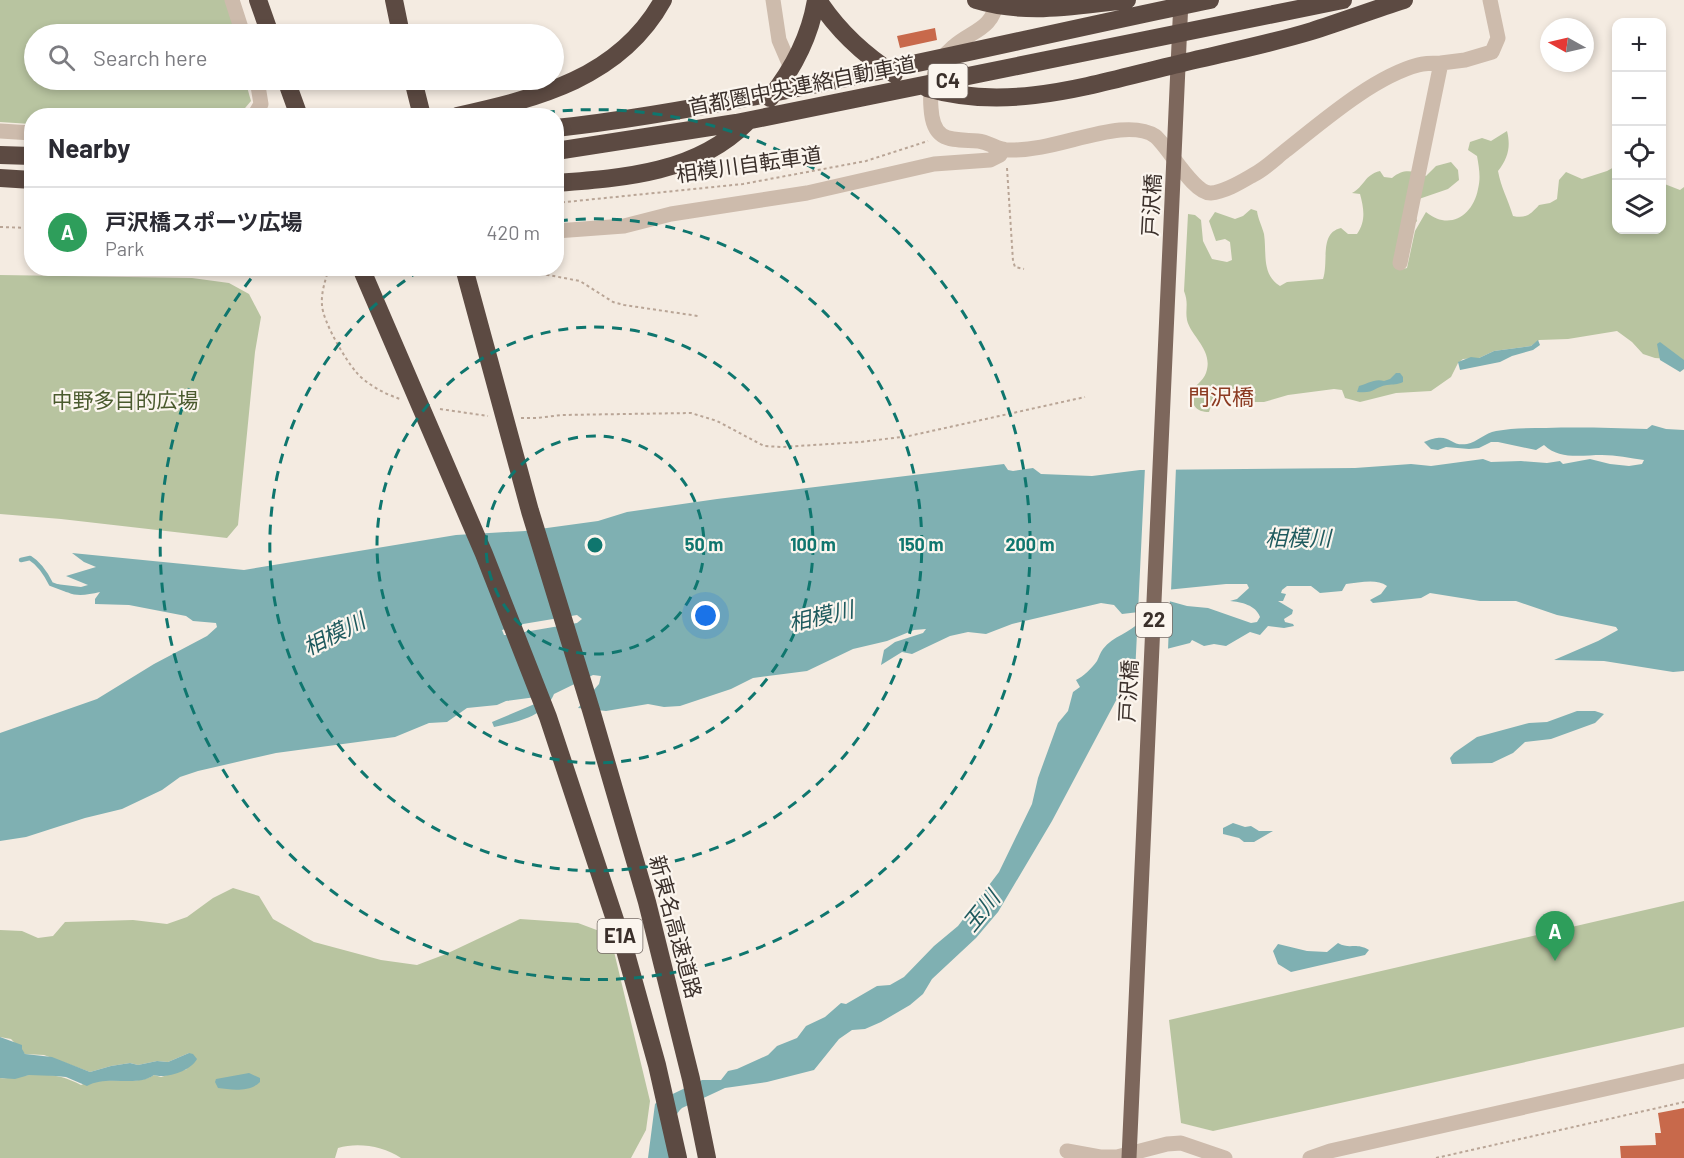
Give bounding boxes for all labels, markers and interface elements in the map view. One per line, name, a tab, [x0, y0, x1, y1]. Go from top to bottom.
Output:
north arrow	[1540, 18, 1594, 72]
map controls	[1612, 18, 1666, 234]
button: +	[1612, 18, 1666, 72]
search box	[24, 24, 564, 90]
icon: search	[45, 41, 78, 74]
text: Search here	[93, 44, 207, 70]
street label: 首都圏中央連絡自動車道	[686, 50, 917, 119]
road number: C4	[928, 64, 968, 98]
button: −	[1612, 72, 1666, 126]
button: locate	[1612, 126, 1666, 180]
text: Nearby	[48, 132, 130, 163]
street label: 相模川自転車道	[674, 141, 823, 186]
street label: 戸沢橋	[1136, 173, 1165, 237]
button: layers	[1612, 180, 1666, 234]
text: 戸沢橋スポーツ広場	[105, 208, 303, 234]
text: A	[61, 220, 74, 244]
text: 420 m	[486, 220, 540, 244]
text: Park	[105, 236, 144, 260]
district label: 門沢橋	[1188, 383, 1254, 409]
park label: 中野多目的広場	[52, 387, 199, 412]
water label: 相模川	[1265, 524, 1333, 550]
text: 50 m	[685, 533, 723, 555]
text: 100 m	[790, 533, 836, 555]
text: 150 m	[899, 533, 943, 555]
text: 200 m	[1005, 533, 1055, 555]
centre of rings	[585, 535, 605, 555]
water label: 相模川	[786, 594, 858, 635]
your location	[691, 601, 720, 630]
road number: 22	[1136, 603, 1172, 637]
water label: 相模川	[298, 606, 371, 660]
street label: 戸沢橋	[1113, 659, 1142, 723]
street label: 新東名高速道路	[645, 852, 708, 1001]
water label: 玉川	[956, 884, 1005, 936]
pin: A	[1536, 912, 1574, 961]
road number: E1A	[598, 919, 642, 953]

